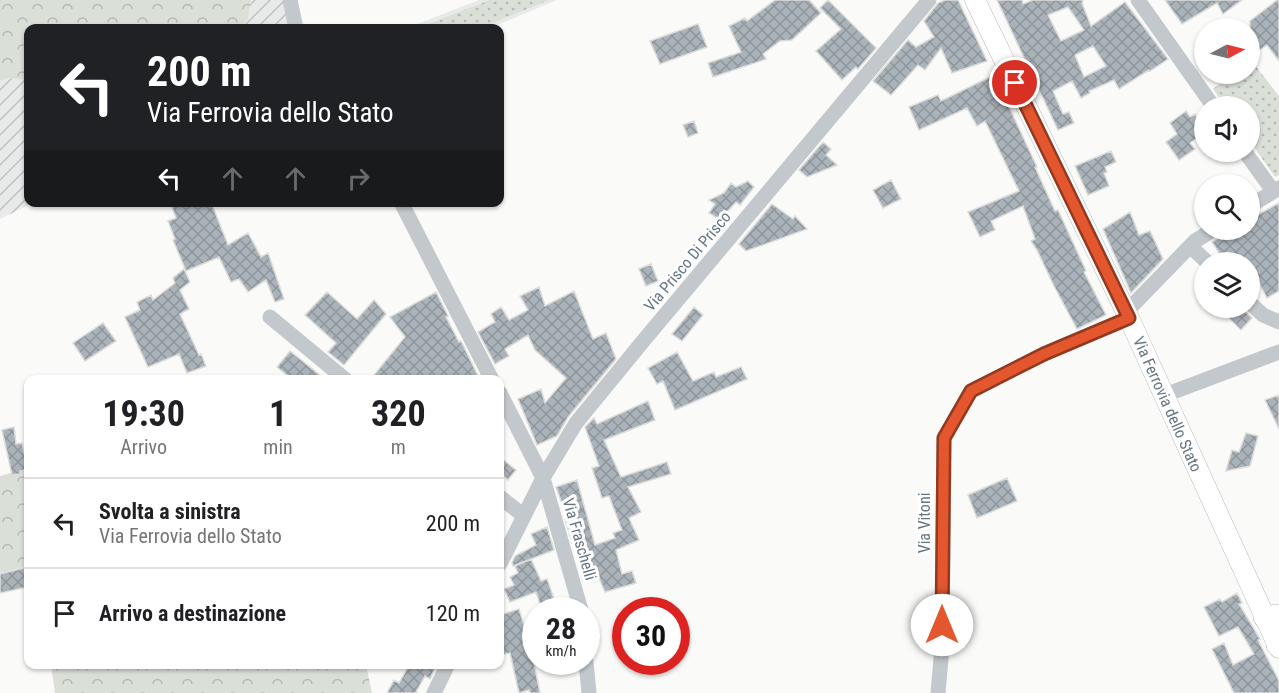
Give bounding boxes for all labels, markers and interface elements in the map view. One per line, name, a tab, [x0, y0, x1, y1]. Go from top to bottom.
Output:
north arrow	[1194, 18, 1260, 84]
map controls	[1194, 18, 1260, 318]
text: 200 m	[147, 47, 252, 96]
icon: left	[48, 48, 126, 126]
pin	[989, 57, 1040, 108]
icon: arrive	[998, 66, 1031, 99]
button: sound	[1194, 96, 1260, 162]
text: Via Ferrovia dello Stato	[147, 97, 394, 129]
icon: left	[153, 162, 186, 195]
icon: ahead	[216, 162, 249, 195]
icon: ahead	[279, 162, 312, 195]
icon: right	[342, 162, 375, 195]
button: search	[1194, 174, 1260, 240]
street label: Via Prisco Di Prisco	[640, 208, 735, 315]
button: layers	[1194, 252, 1260, 318]
street label: Via Ferrovia dello Stato	[1129, 334, 1206, 475]
text: 19:30	[102, 393, 185, 435]
text: 1	[269, 393, 287, 435]
text: 320	[371, 393, 426, 435]
text: Arrivo	[120, 435, 167, 459]
text: min	[263, 435, 293, 459]
text: m	[391, 435, 406, 459]
street label: Via Vitoni	[915, 493, 934, 553]
street label: Via Fraschelli	[559, 496, 600, 582]
text: Svolta a sinistra	[99, 499, 241, 524]
icon: left	[48, 507, 81, 540]
text: 200 m	[426, 511, 480, 536]
text: Via Ferrovia dello Stato	[99, 524, 282, 548]
position arrow	[910, 593, 974, 657]
icon: arrive	[48, 597, 81, 630]
speed limit sign: 30	[612, 597, 690, 675]
text: Arrivo a destinazione	[99, 601, 286, 626]
text: 120 m	[426, 601, 480, 626]
text: 28	[546, 611, 576, 646]
text: km/h	[546, 642, 576, 660]

